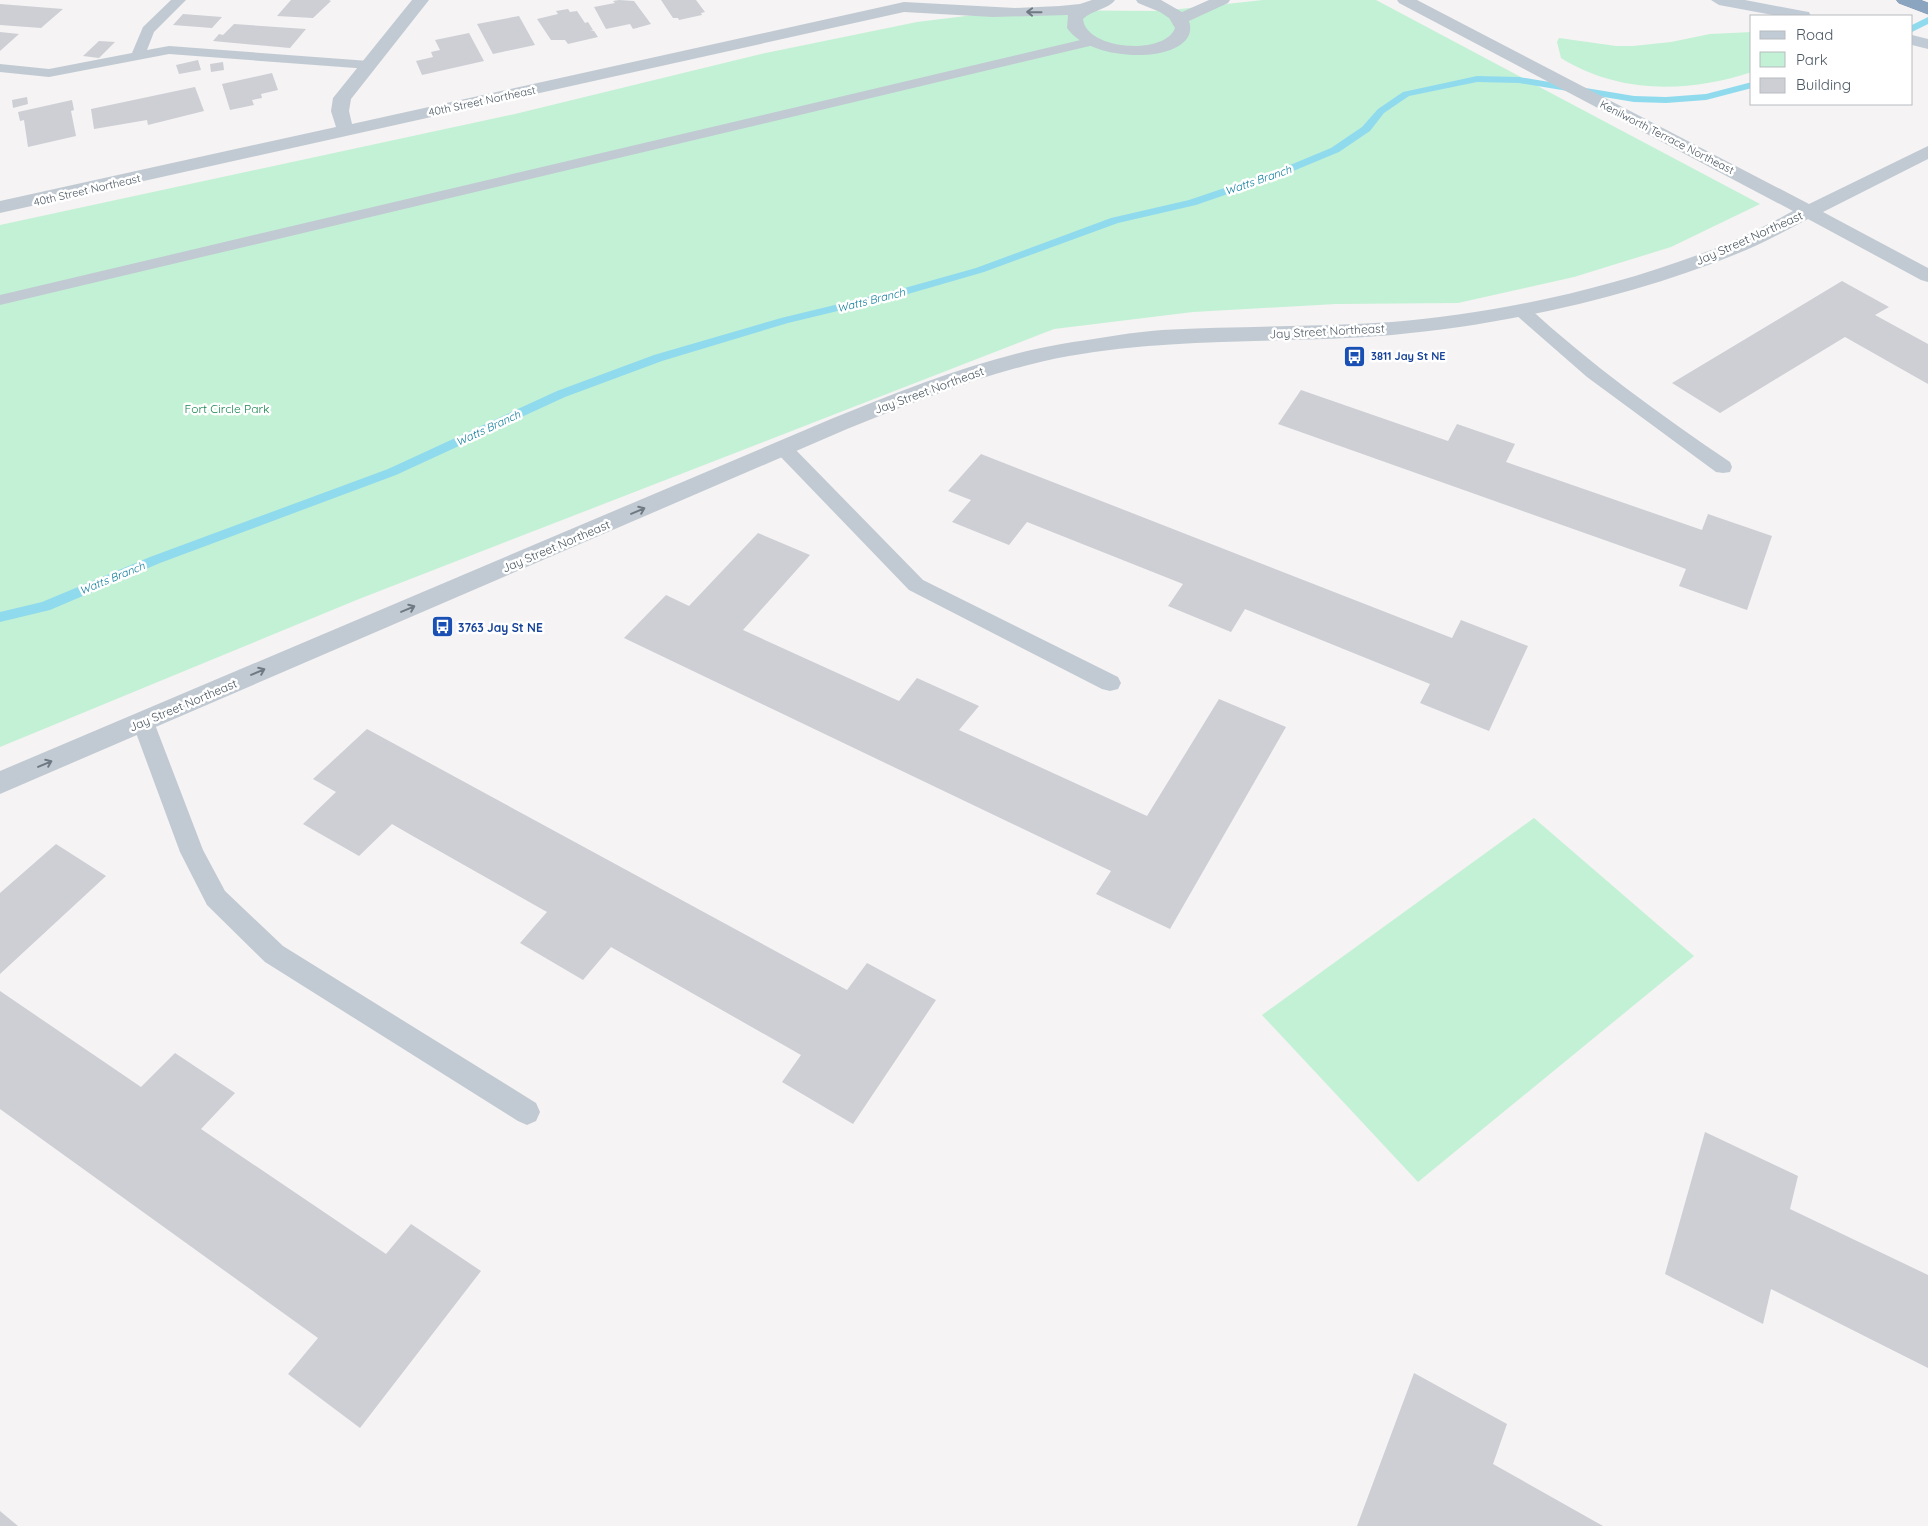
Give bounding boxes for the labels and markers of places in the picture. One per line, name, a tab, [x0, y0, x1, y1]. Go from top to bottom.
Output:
bus stop icon: 3811 Jay St NE	[1343, 344, 1367, 368]
place label: 3811 Jay St NE	[1371, 349, 1446, 363]
bus stop icon: 3763 Jay St NE	[430, 615, 454, 639]
place label: 3763 Jay St NE	[458, 620, 543, 635]

